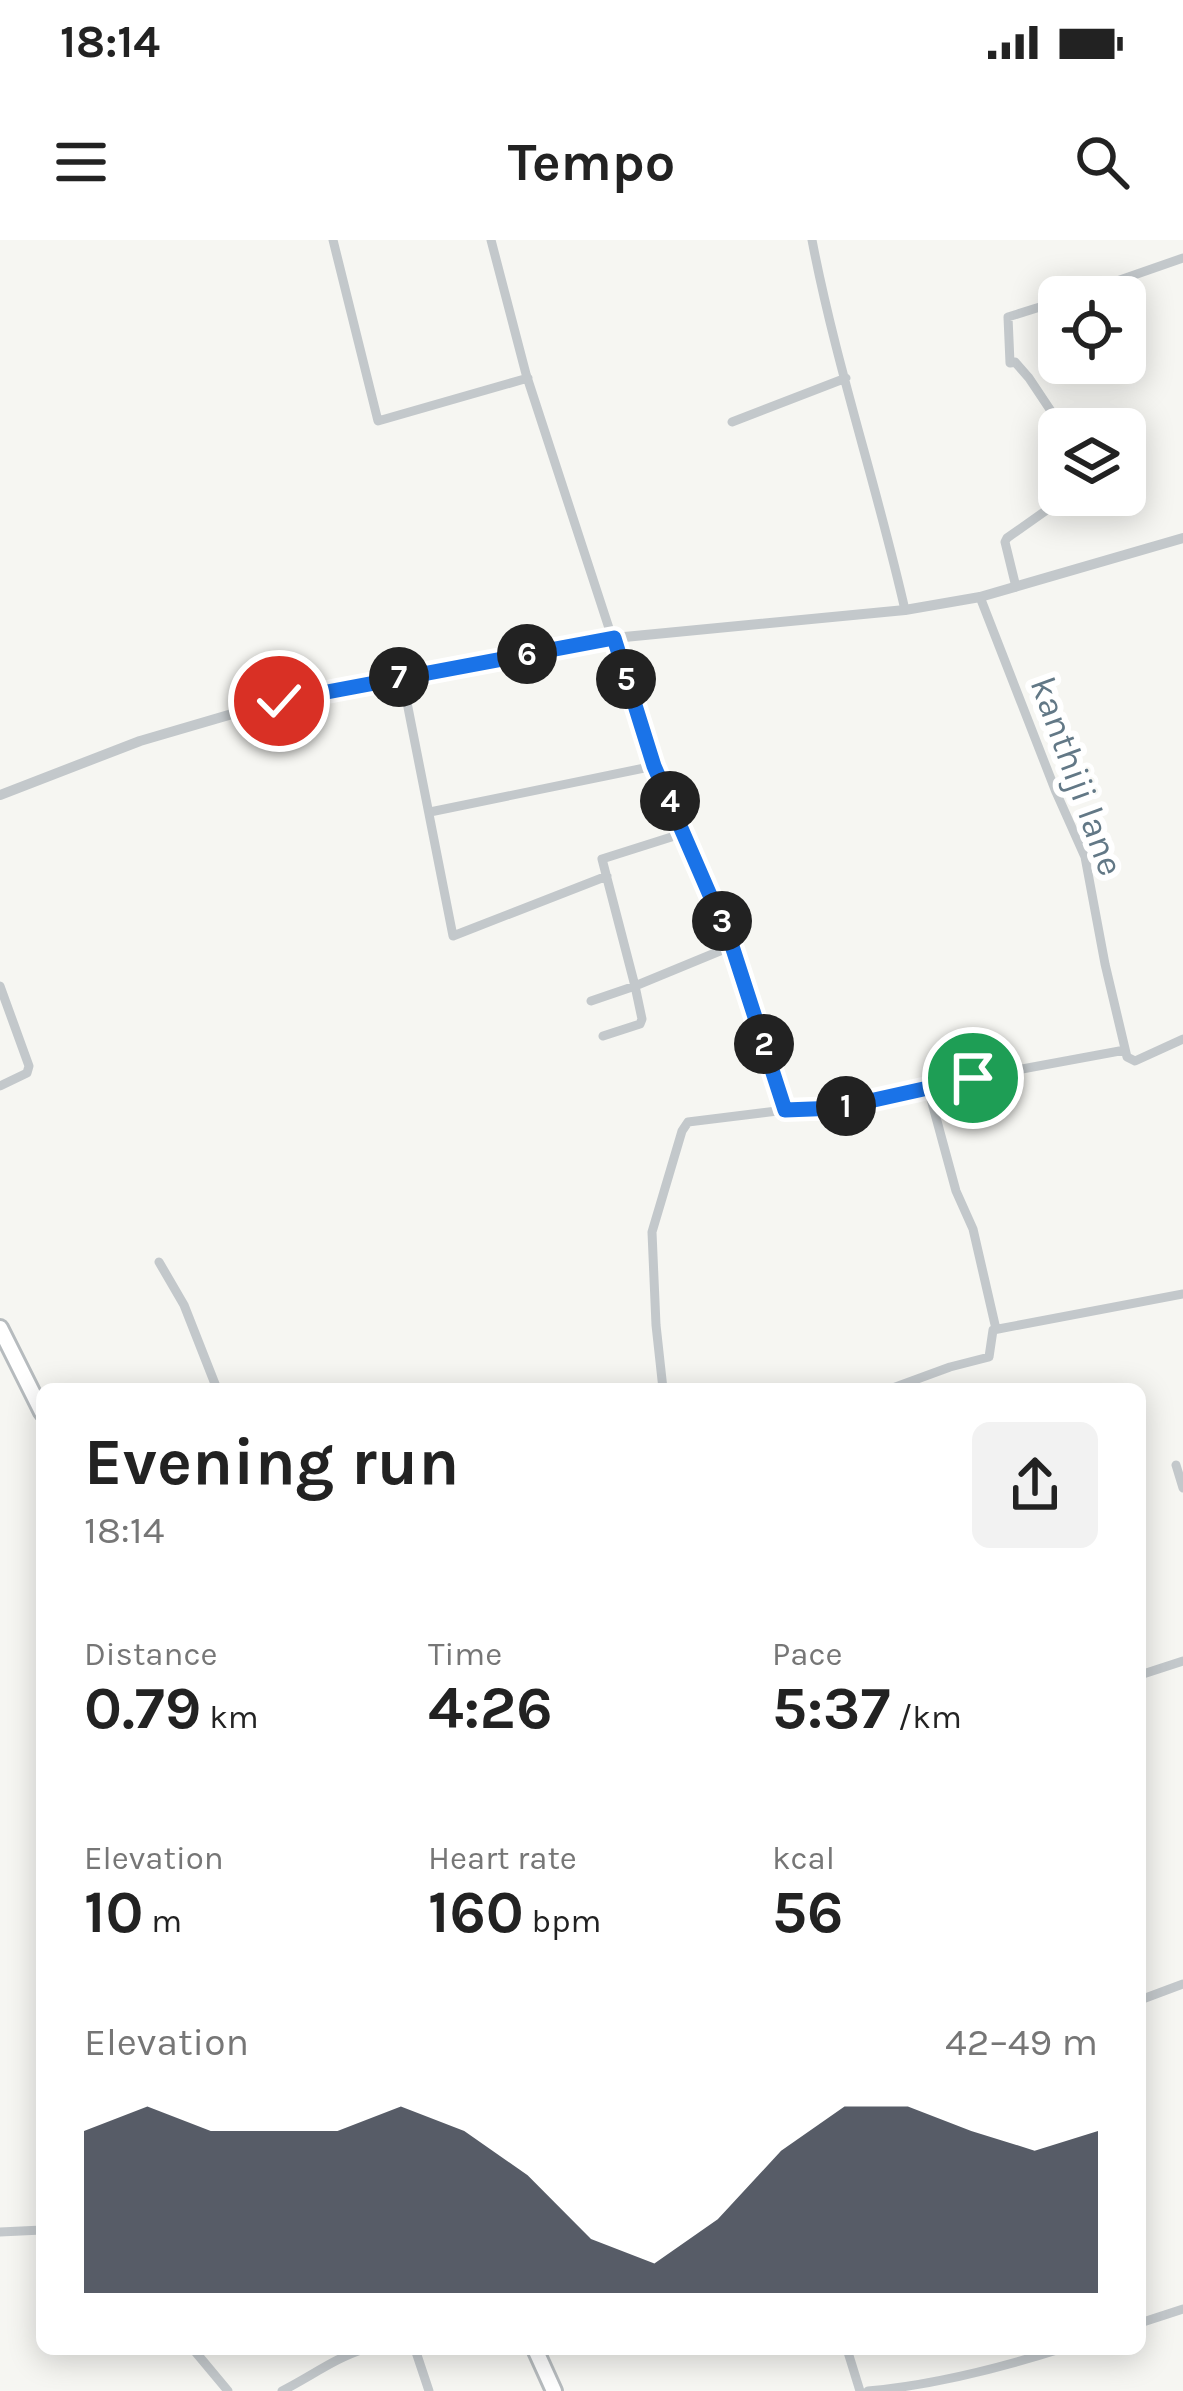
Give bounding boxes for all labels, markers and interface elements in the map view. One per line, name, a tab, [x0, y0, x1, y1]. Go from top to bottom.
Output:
text: 18:14	[60, 16, 160, 68]
icon: menu	[48, 129, 114, 195]
icon: search	[1069, 129, 1135, 195]
text: Tempo	[508, 130, 675, 194]
map controls	[1038, 276, 1146, 516]
button: locate	[1038, 276, 1146, 384]
button: layers	[1038, 408, 1146, 516]
pin: 6	[497, 624, 557, 684]
text: 6	[517, 635, 537, 673]
pin: 7	[369, 647, 429, 707]
pin: 5	[596, 649, 656, 709]
pin	[228, 650, 330, 752]
text: 7	[391, 658, 407, 696]
text: 5	[616, 660, 636, 698]
icon: check	[246, 668, 312, 734]
street label: kanthiji lane	[1022, 671, 1132, 881]
pin: 4	[640, 771, 700, 831]
text: 4	[660, 782, 680, 820]
pin: 3	[692, 891, 752, 951]
text: 3	[712, 902, 732, 940]
pin: 2	[734, 1014, 794, 1074]
text: 2	[754, 1025, 774, 1063]
pin	[922, 1027, 1024, 1129]
icon: arrive	[940, 1045, 1006, 1111]
pin: 1	[816, 1076, 876, 1136]
text: 1	[840, 1087, 852, 1125]
button: share	[972, 1422, 1098, 1548]
text: Evening run	[84, 1423, 459, 1501]
text: 18:14	[84, 1507, 165, 1553]
text: Distance	[84, 1635, 217, 1673]
text: Time	[428, 1635, 502, 1673]
text: Pace	[772, 1635, 842, 1673]
text: 0.79	[84, 1673, 201, 1743]
text: 4:26	[428, 1673, 553, 1743]
text: 5:37	[772, 1673, 890, 1743]
text: km	[201, 1698, 259, 1736]
text: /km	[890, 1698, 962, 1736]
text: Elevation	[84, 1839, 224, 1877]
text: Heart rate	[428, 1839, 577, 1877]
text: kcal	[772, 1839, 835, 1877]
text: 10	[84, 1877, 143, 1947]
text: 160	[428, 1877, 524, 1947]
text: 56	[772, 1877, 843, 1947]
text: m	[143, 1902, 182, 1940]
text: bpm	[524, 1902, 601, 1940]
text: Elevation	[84, 2019, 249, 2065]
text: 42–49 m	[945, 2019, 1098, 2065]

